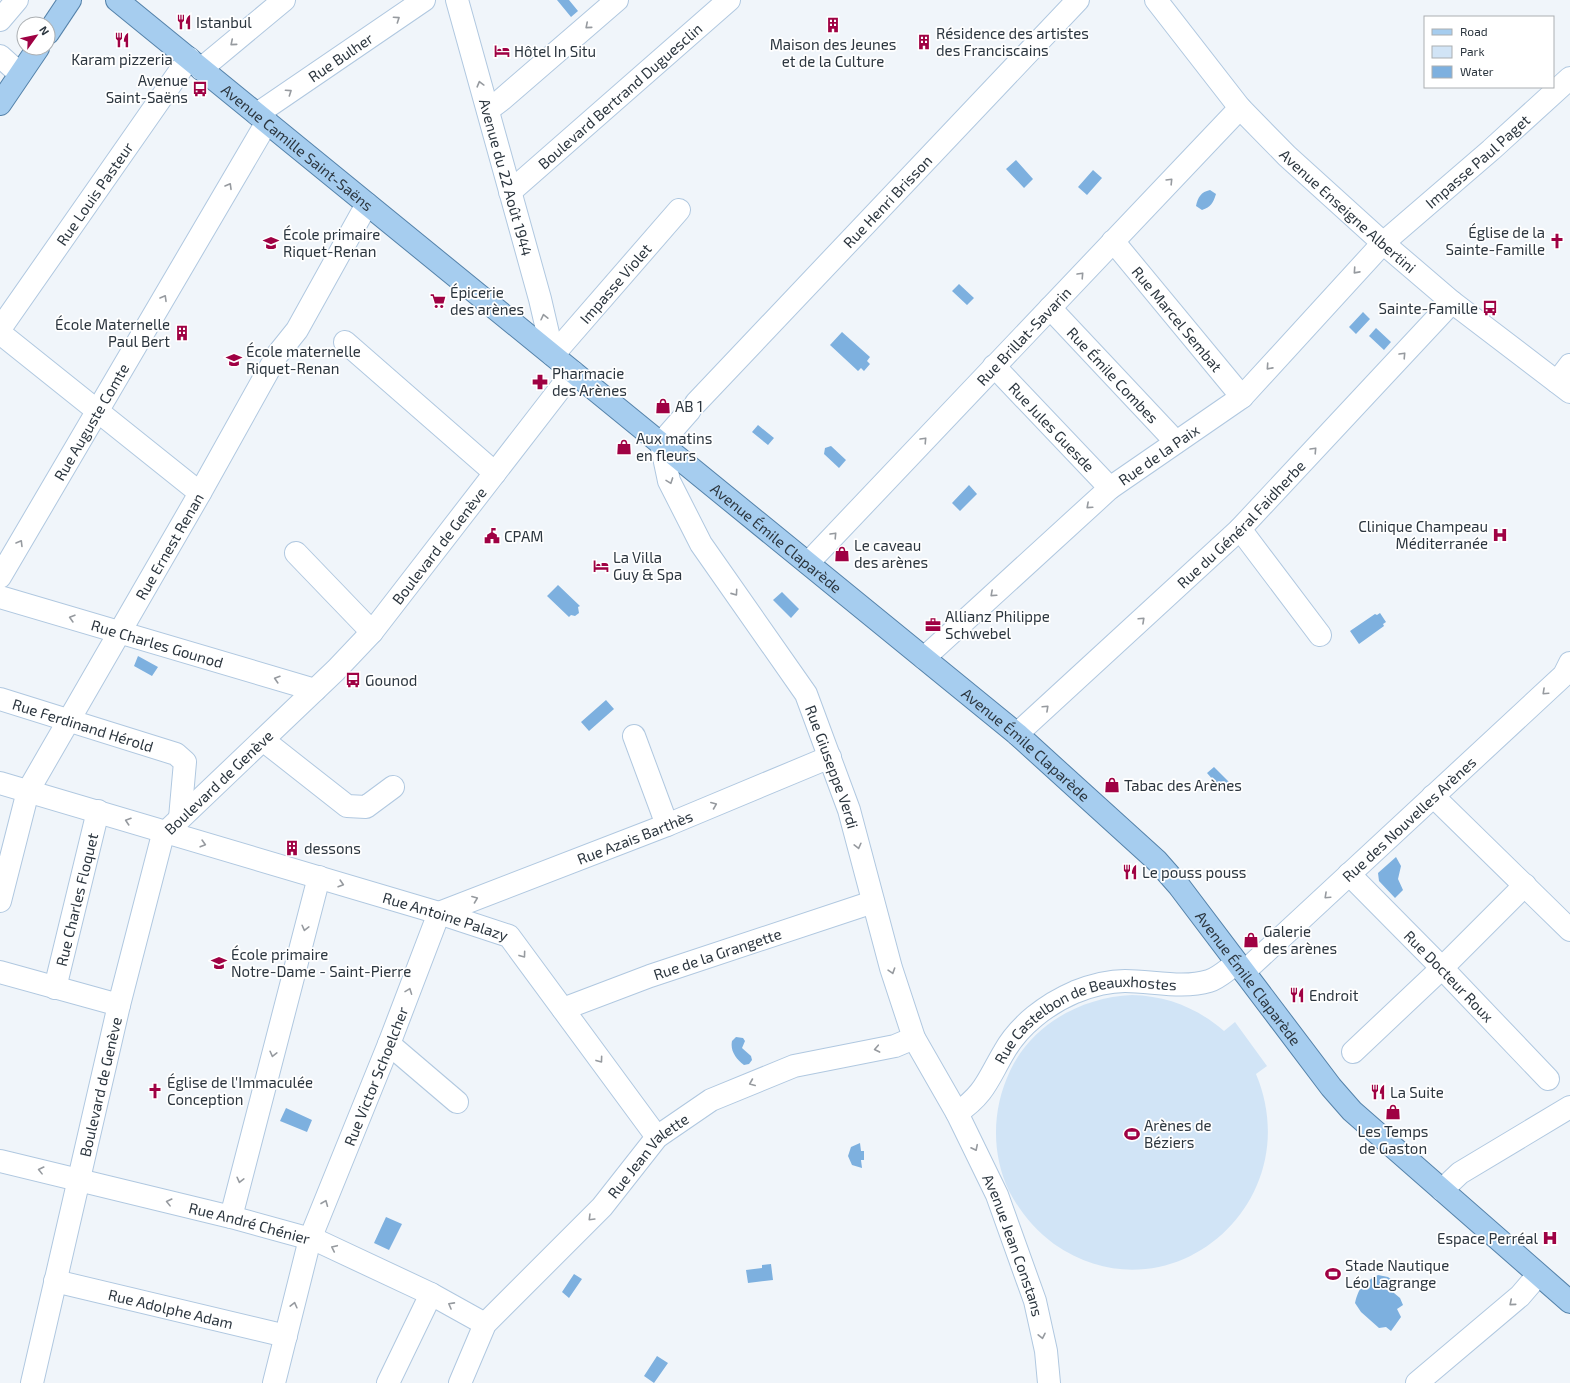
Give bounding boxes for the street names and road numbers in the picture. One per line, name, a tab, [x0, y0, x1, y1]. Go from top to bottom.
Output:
street label: Boulevard Bertrand Duguesclin	[534, 19, 706, 173]
street label: Rue Bulher	[305, 29, 376, 85]
street label: Avenue Camille Saint-Saëns	[218, 80, 377, 214]
street label: Avenue du 22 Août 1944	[476, 97, 537, 258]
street label: Impasse Paul Paget	[1421, 110, 1533, 212]
street label: Rue Louis Pasteur	[52, 139, 137, 249]
street label: Avenue Enseigne Albertini	[1276, 145, 1420, 276]
street label: Rue Henri Brisson	[839, 151, 935, 251]
street label: Impasse Violet	[576, 239, 655, 327]
street label: Rue Marcel Sembat	[1129, 262, 1226, 375]
street label: Rue Brillat-Savarin	[973, 283, 1074, 389]
street label: Rue Émile Combes	[1064, 323, 1162, 427]
street label: Rue Auguste Comte	[50, 360, 132, 483]
street label: Rue Jules Guesde	[1005, 378, 1099, 475]
street label: Rue de la Paix	[1115, 420, 1202, 489]
street label: Rue du Général Faidherbe	[1173, 456, 1309, 592]
street label: Avenue Émile Claparède	[707, 479, 846, 597]
street label: Boulevard de Genève	[388, 483, 490, 608]
street label: Rue Ernest Renan	[131, 490, 207, 603]
street label: Rue Charles Gounod	[89, 615, 225, 671]
street label: Avenue Émile Claparède	[958, 684, 1094, 805]
street label: Rue Ferdinand Hérold	[10, 694, 156, 755]
street label: Rue Giuseppe Verdi	[802, 703, 863, 830]
street label: Boulevard de Genève	[161, 726, 277, 838]
street label: Rue des Nouvelles Arènes	[1338, 753, 1479, 885]
street label: Rue Azais Barthès	[574, 806, 695, 868]
street label: Rue Charles Floquet	[52, 831, 101, 968]
street label: Rue Antoine Palazy	[381, 888, 511, 944]
street label: Avenue Émile Claparède	[1192, 907, 1305, 1049]
street label: Rue de la Grangette	[651, 924, 784, 983]
street label: Rue Docteur Roux	[1401, 926, 1498, 1026]
street label: Rue Castelbon de Beauxhostes	[990, 972, 1177, 1067]
street label: Rue Victor Schoelcher	[340, 1004, 411, 1148]
street label: Boulevard de Genève	[75, 1015, 125, 1158]
street label: Rue Jean Valette	[604, 1109, 692, 1202]
street label: Avenue Jean Constans	[979, 1171, 1047, 1318]
street label: Rue André Chénier	[187, 1198, 312, 1247]
street label: Rue Adolphe Adam	[107, 1285, 235, 1332]

